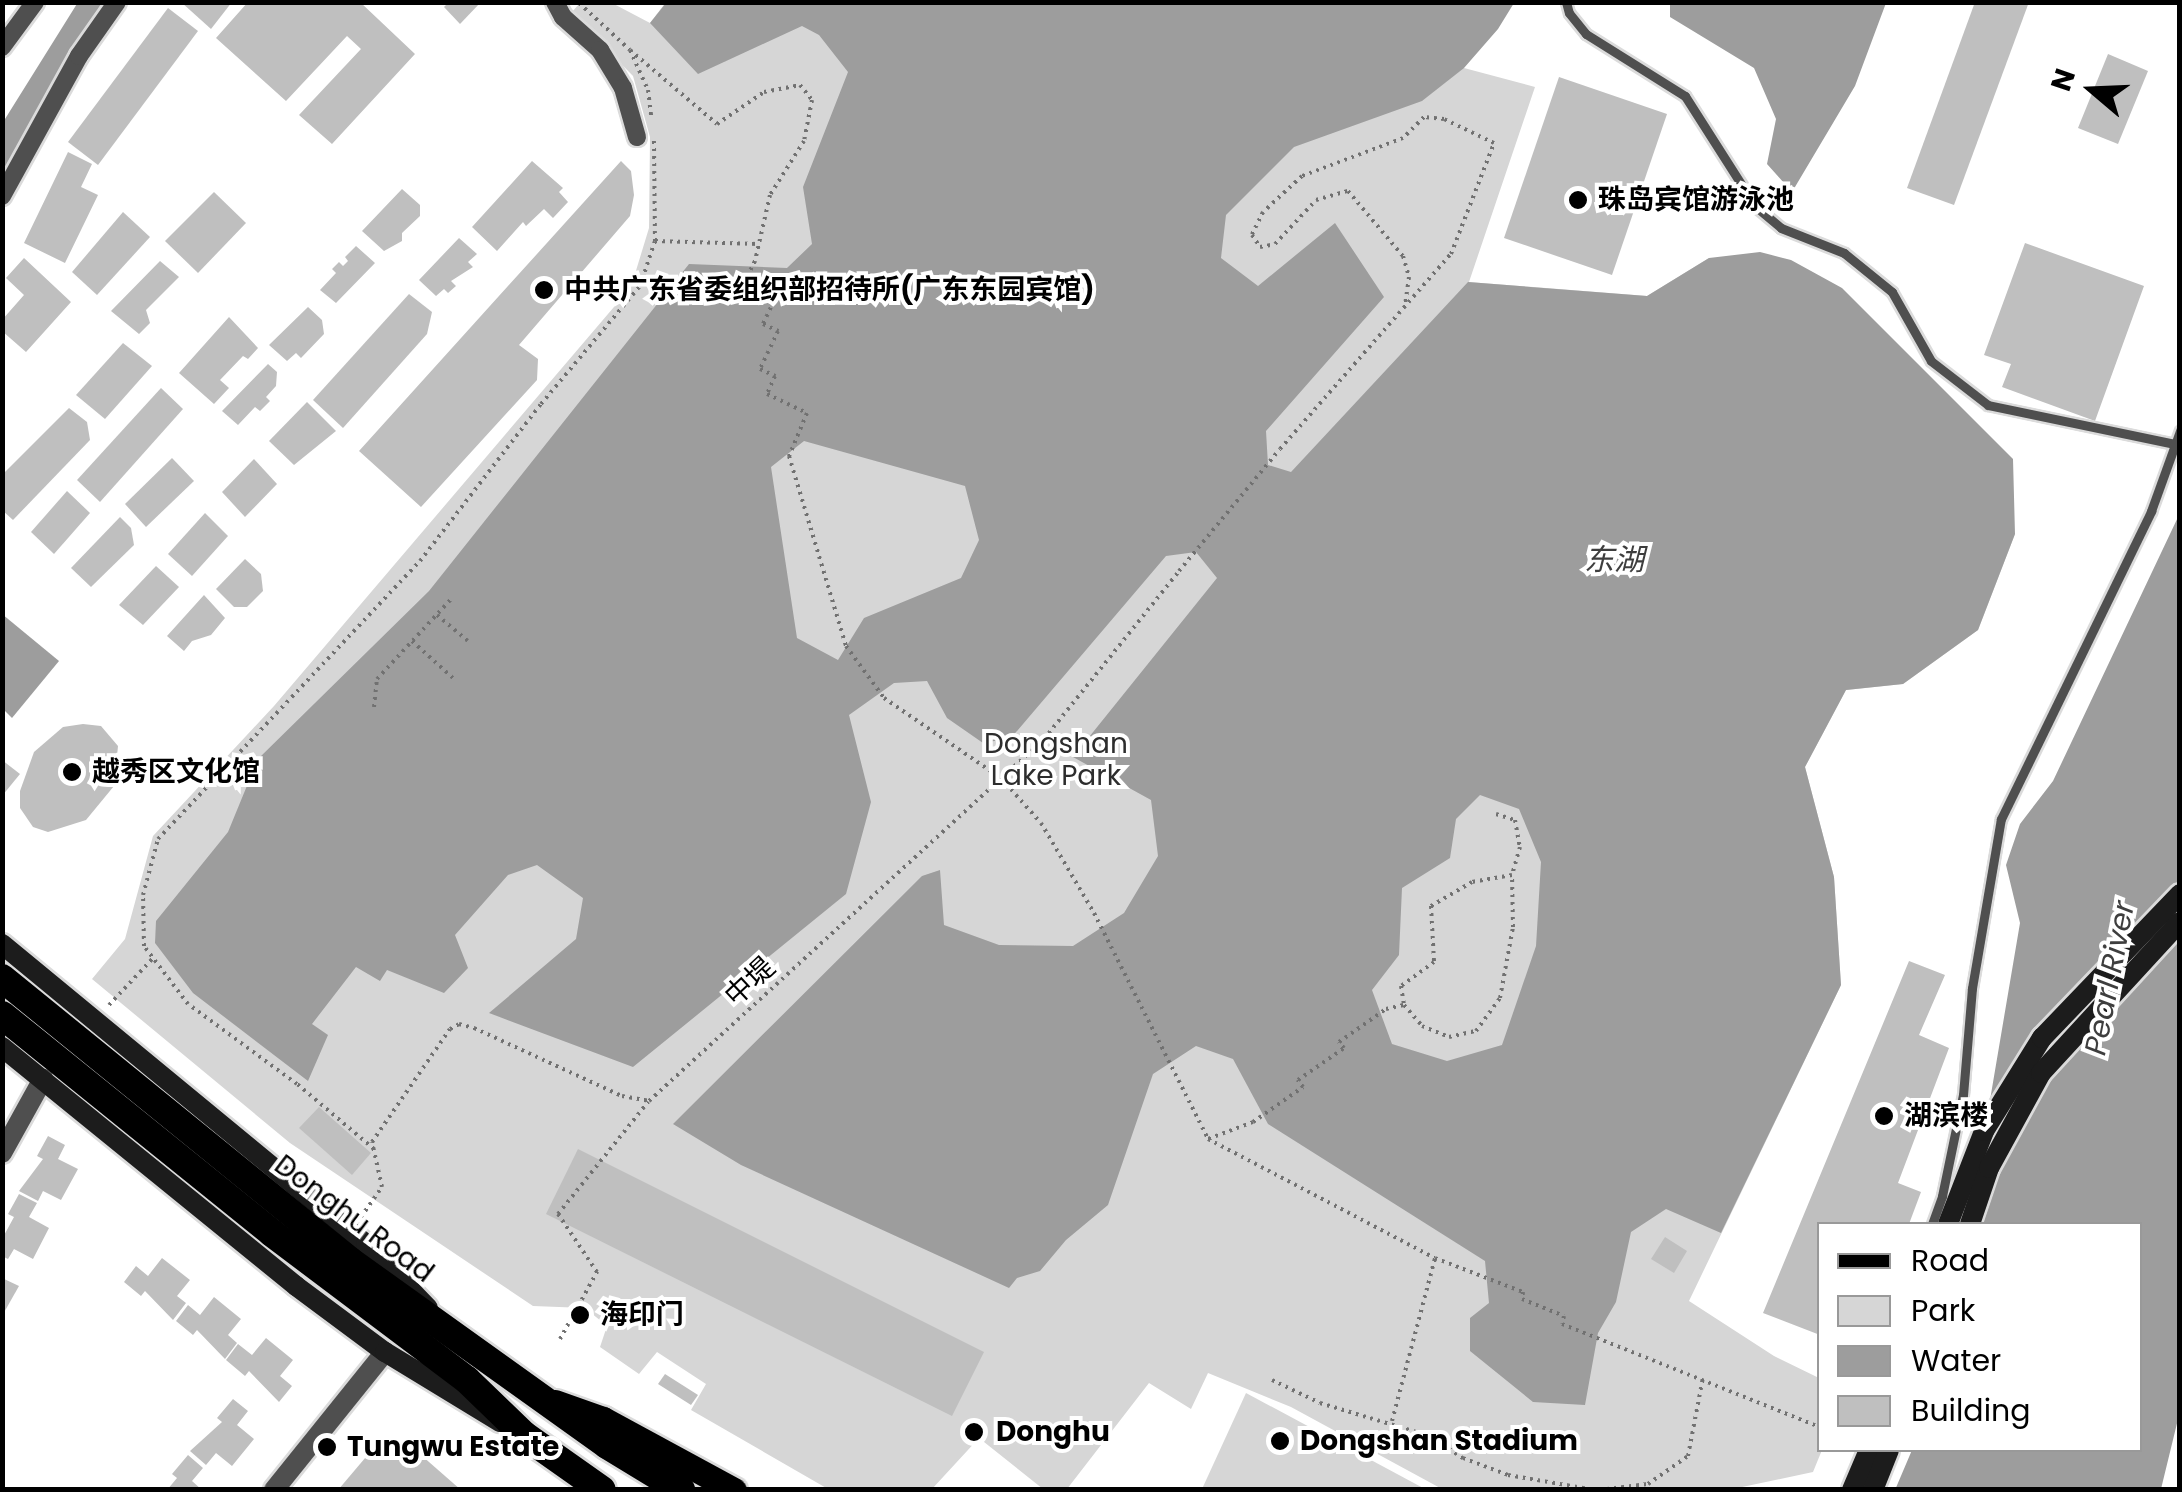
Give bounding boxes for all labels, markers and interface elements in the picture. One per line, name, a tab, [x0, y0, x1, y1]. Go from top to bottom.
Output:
north arrow	[2042, 40, 2142, 140]
text: N	[2041, 64, 2085, 96]
place label: 珠岛宾馆游泳池	[1598, 183, 1794, 217]
marker: 珠岛宾馆游泳池	[1567, 189, 1589, 211]
place label: 中共广东省委组织部招待所(广东东园宾馆)	[564, 273, 1095, 307]
marker: 中共广东省委组织部招待所(广东东园宾馆)	[533, 279, 555, 301]
water label: 东湖	[1584, 542, 1644, 578]
park label: Dongshan Lake Park	[984, 727, 1128, 793]
place label: 越秀区文化馆	[92, 755, 260, 789]
marker: 越秀区文化馆	[61, 761, 83, 783]
water label: Pearl River	[2077, 898, 2143, 1058]
street label: 中堤	[718, 951, 782, 1013]
place label: 湖滨楼	[1904, 1099, 1988, 1133]
marker: 湖滨楼	[1873, 1105, 1895, 1127]
street label: Donghu Road	[268, 1148, 440, 1290]
legend	[1817, 1222, 2142, 1452]
text: Road	[1911, 1239, 1989, 1282]
text: Park	[1911, 1289, 1975, 1332]
place label: 海印门	[600, 1298, 684, 1332]
marker: 海印门	[569, 1304, 591, 1326]
text: Water	[1911, 1339, 2001, 1382]
text: Building	[1911, 1389, 2031, 1432]
place label: Donghu	[996, 1415, 1110, 1449]
marker: Donghu	[961, 1419, 987, 1445]
place label: Dongshan Stadium	[1300, 1424, 1578, 1458]
place label: Tungwu Estate	[347, 1430, 559, 1464]
marker: Dongshan Stadium	[1269, 1430, 1291, 1452]
marker: Tungwu Estate	[316, 1436, 338, 1458]

